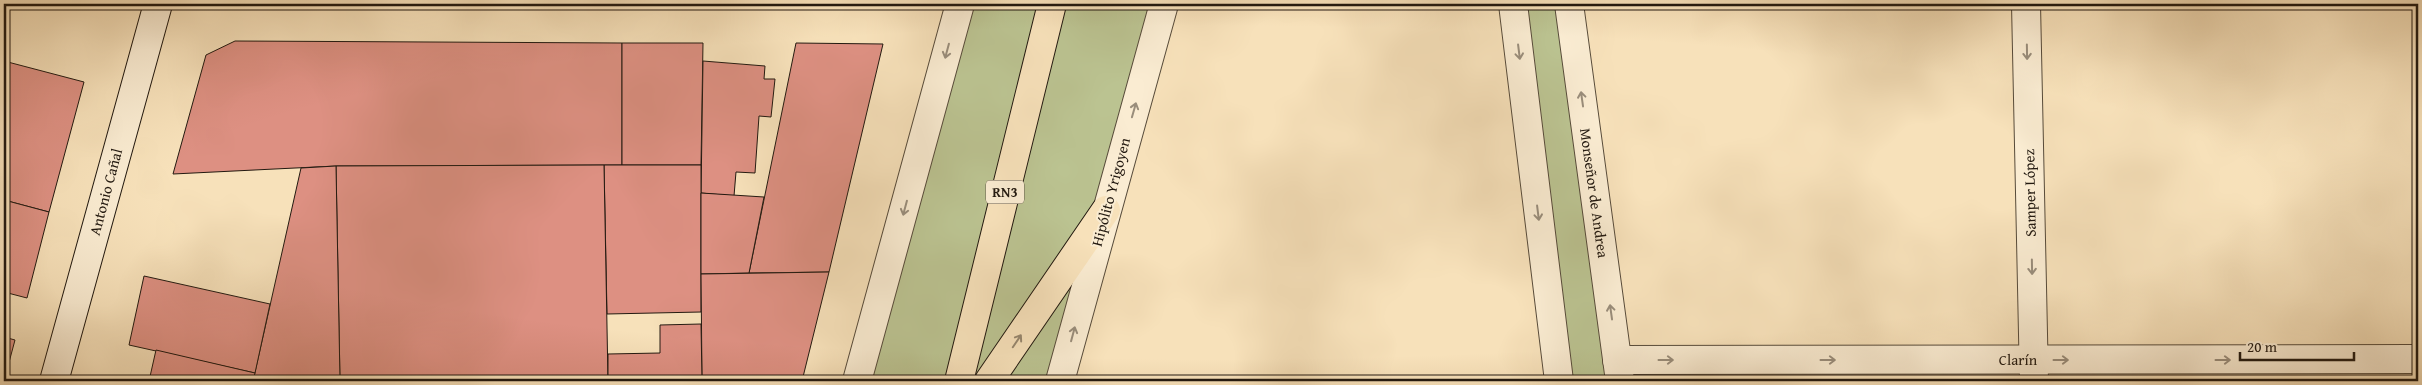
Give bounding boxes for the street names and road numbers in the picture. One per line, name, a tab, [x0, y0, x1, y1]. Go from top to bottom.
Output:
street label: Monseñor de Andrea	[1575, 127, 1614, 259]
street label: Hipólito Yrigoyen	[1086, 135, 1135, 249]
street label: Antonio Cañal	[84, 146, 127, 238]
street label: Samper López	[2018, 148, 2041, 237]
road number: RN3	[986, 180, 1024, 203]
street label: Clarín	[1999, 349, 2038, 370]

